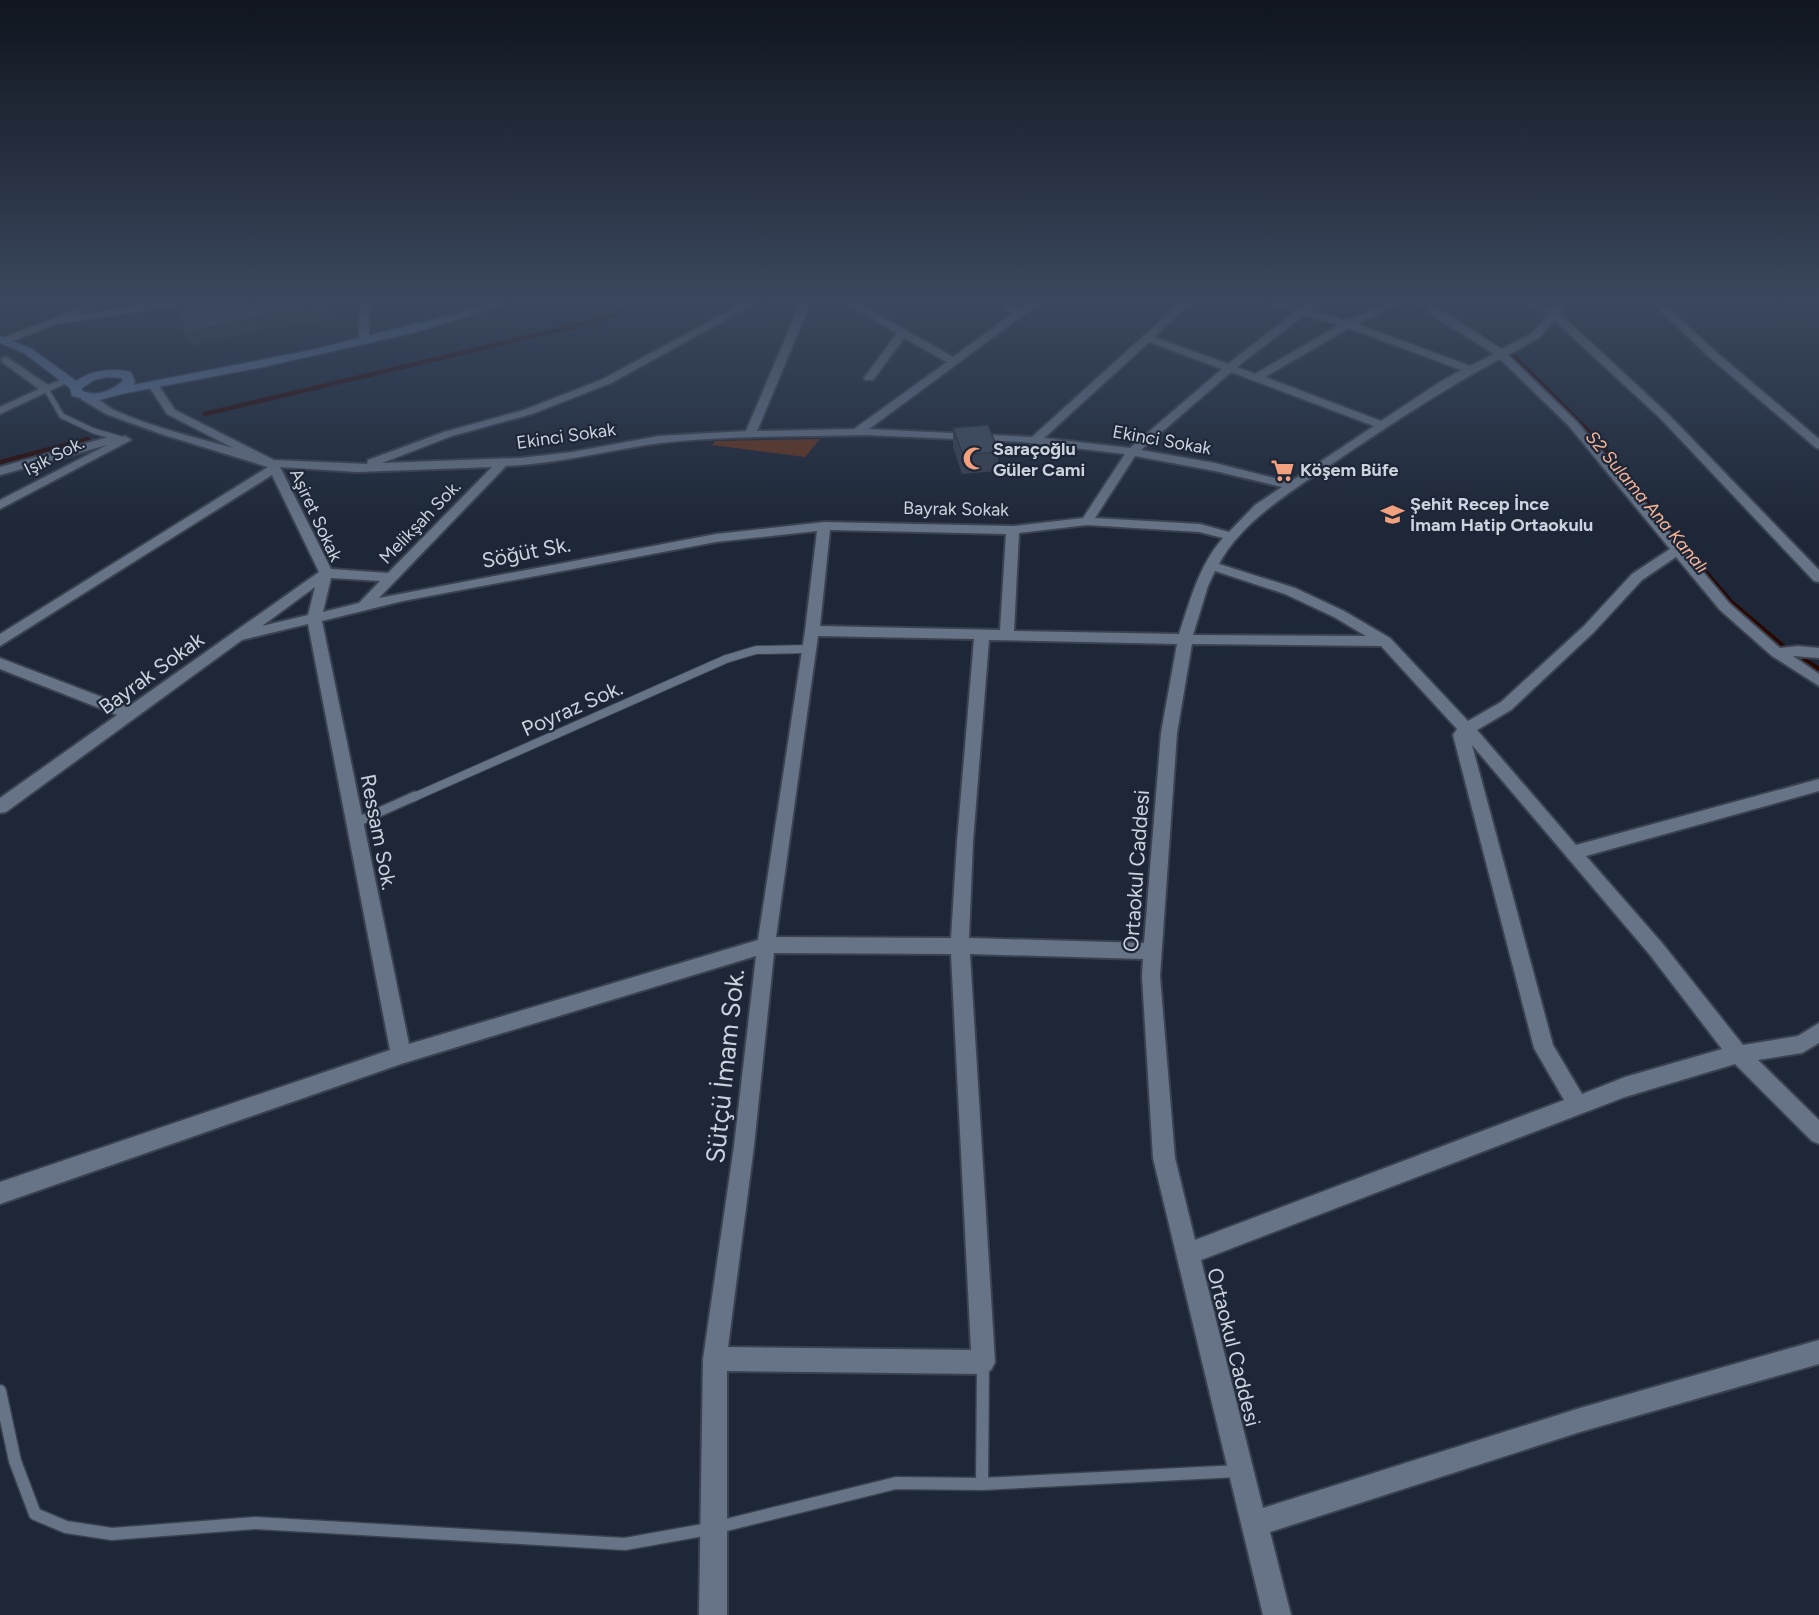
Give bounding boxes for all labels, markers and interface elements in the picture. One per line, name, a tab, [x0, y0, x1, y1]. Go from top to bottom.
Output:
street label: Ekinci Sokak	[515, 418, 617, 454]
street label: Ekinci Sokak	[1111, 420, 1213, 460]
water label: S2 Sulama Ana Kanalı	[1581, 426, 1713, 578]
street label: Işık Sok.	[20, 432, 88, 480]
place label: Saraçoğlu Güler Cami	[993, 438, 1085, 481]
mosque icon: Saraçoğlu Güler Cami	[962, 446, 988, 472]
supermarket icon: Köşem Büfe	[1269, 457, 1295, 483]
place label: Köşem Büfe	[1300, 459, 1399, 481]
street label: Aşiret Sokak	[285, 465, 347, 565]
street label: Melikşah Sok.	[375, 476, 465, 568]
place label: Şehit Recep İnce İmam Hatip Ortaokulu	[1410, 493, 1593, 536]
street label: Bayrak Sokak	[903, 497, 1009, 521]
school or university icon: Şehit Recep İnce İmam Hatip Ortaokulu	[1379, 501, 1405, 527]
street label: Söğüt Sk.	[480, 531, 572, 573]
street label: Bayrak Sokak	[94, 626, 209, 719]
street label: Poyraz Sok.	[518, 675, 626, 741]
street label: Ressam Sok.	[356, 772, 402, 892]
street label: Ortaokul Caddesi	[1118, 789, 1154, 953]
street label: Sütçü İmam Sok.	[699, 967, 751, 1165]
street label: Ortaokul Caddesi	[1202, 1265, 1266, 1429]

